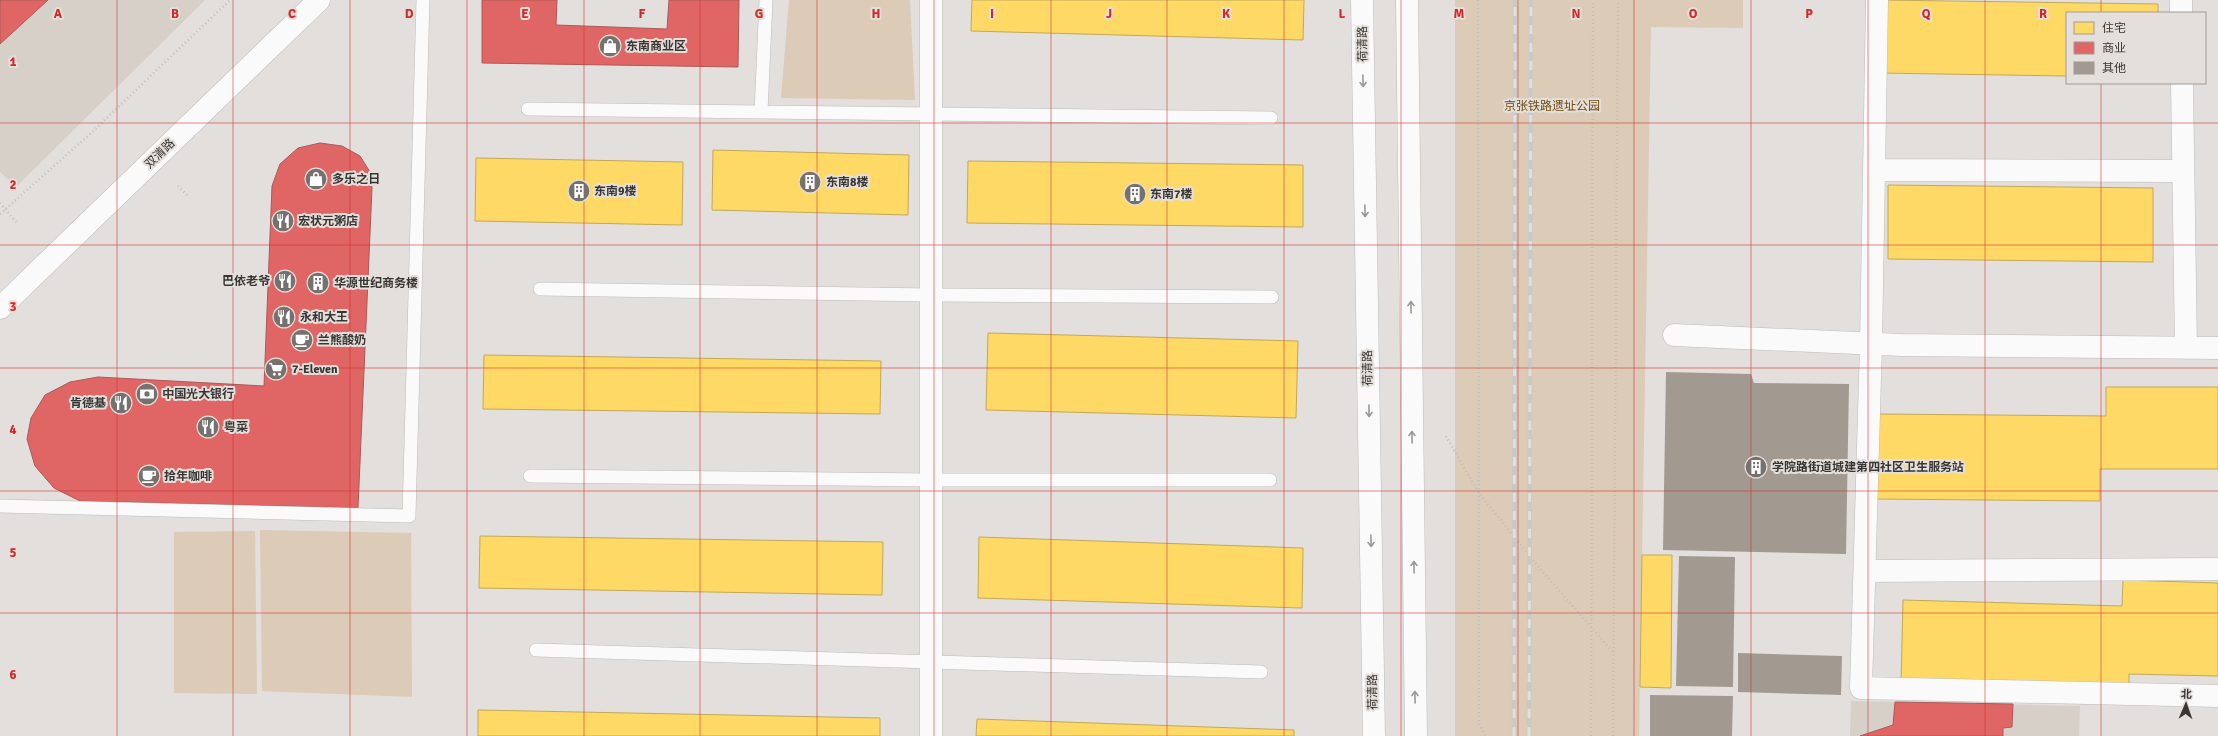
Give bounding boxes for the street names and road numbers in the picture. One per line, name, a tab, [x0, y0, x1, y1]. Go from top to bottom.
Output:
street label: 荷清路	[1355, 26, 1371, 62]
street label: 双清路	[142, 136, 178, 172]
street label: 荷清路	[1360, 350, 1376, 386]
street label: 荷清路	[1365, 674, 1381, 710]

